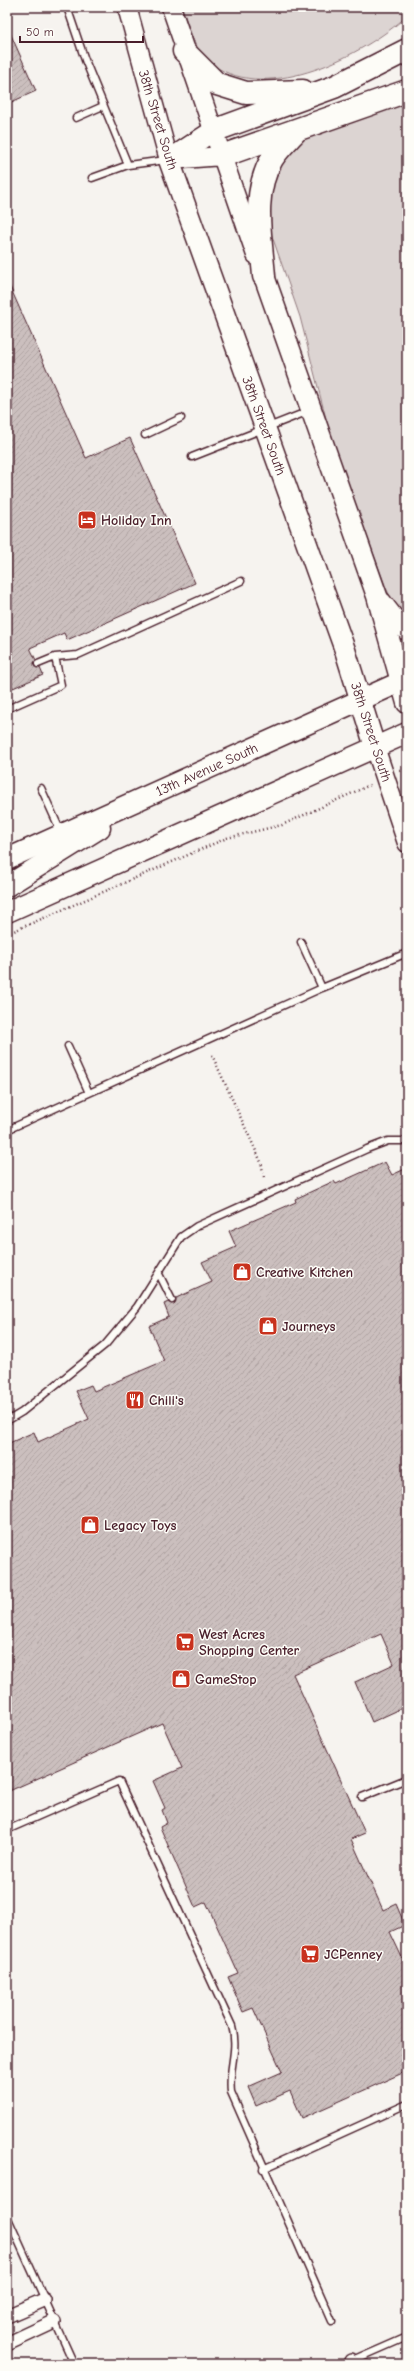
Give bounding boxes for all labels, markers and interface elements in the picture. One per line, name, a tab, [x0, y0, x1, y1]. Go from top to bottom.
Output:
scale bar	[20, 18, 143, 44]
text: 50 m	[26, 25, 54, 39]
street label: 38th Street South	[135, 68, 181, 172]
street label: 38th Street South	[239, 374, 290, 478]
hotel icon: Holiday Inn	[76, 509, 98, 531]
place label: Holiday Inn	[101, 512, 172, 529]
street label: 38th Street South	[347, 680, 395, 784]
street label: 13th Avenue South	[153, 739, 260, 799]
shop icon: Creative Kitchen	[231, 1261, 253, 1283]
place label: Creative Kitchen	[256, 1264, 353, 1281]
shop icon: Journeys	[257, 1315, 279, 1337]
place label: Journeys	[282, 1318, 336, 1335]
restaurant icon: Chili's	[124, 1389, 146, 1411]
place label: Chili's	[149, 1392, 184, 1409]
shop icon: Legacy Toys	[79, 1514, 101, 1536]
place label: Legacy Toys	[104, 1517, 177, 1534]
place label: West Acres Shopping Center	[199, 1626, 300, 1659]
supermarket icon: West Acres Shopping Center	[174, 1631, 196, 1653]
shop icon: GameStop	[170, 1668, 192, 1690]
place label: GameStop	[195, 1671, 256, 1688]
supermarket icon: JCPenney	[299, 1943, 321, 1965]
place label: JCPenney	[324, 1946, 383, 1963]

